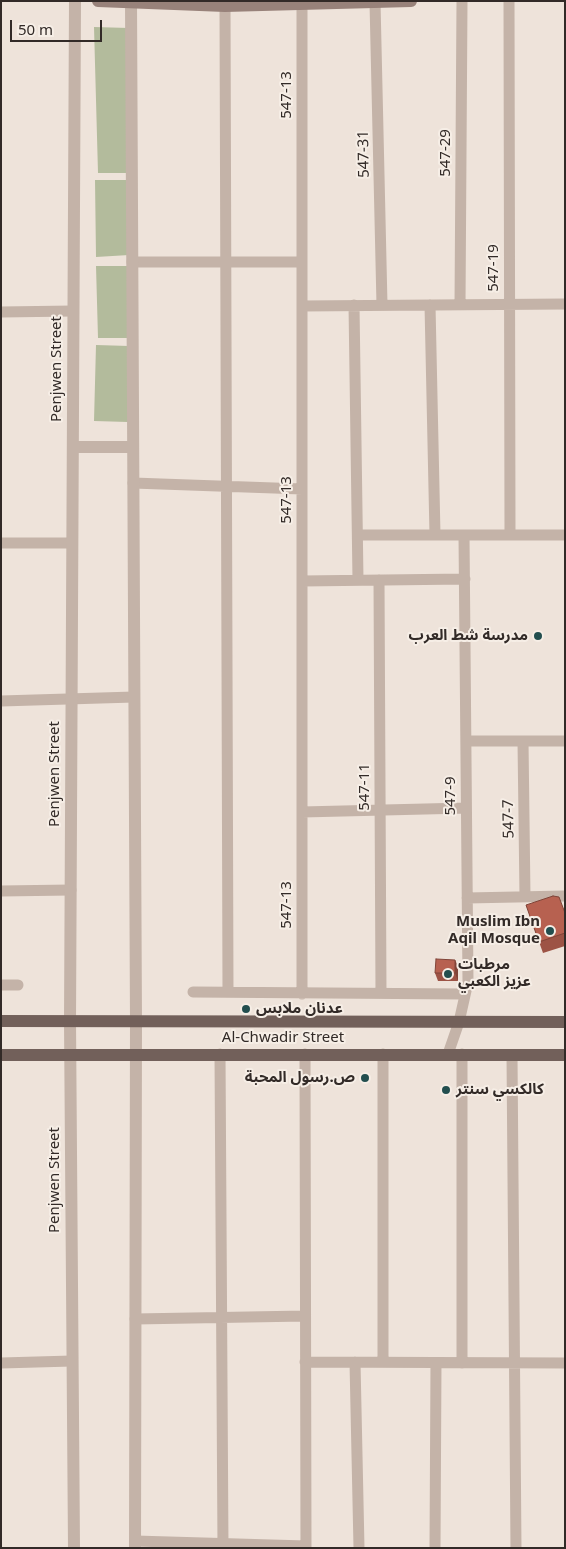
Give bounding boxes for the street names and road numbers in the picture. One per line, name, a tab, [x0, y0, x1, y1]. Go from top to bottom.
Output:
street label: 547-13	[278, 71, 296, 119]
street label: 547-29	[437, 129, 455, 177]
street label: 547-31	[355, 130, 373, 178]
street label: 547-19	[485, 244, 503, 292]
street label: Penjwen Street	[48, 316, 66, 422]
street label: 547-13	[278, 476, 296, 524]
street label: Penjwen Street	[46, 721, 64, 827]
street label: 547-11	[356, 763, 374, 811]
street label: 547-9	[442, 776, 460, 816]
street label: 547-7	[500, 799, 518, 839]
street label: 547-13	[278, 881, 296, 929]
street label: Al-Chwadir Street	[222, 1029, 344, 1047]
street label: Penjwen Street	[46, 1127, 64, 1233]

